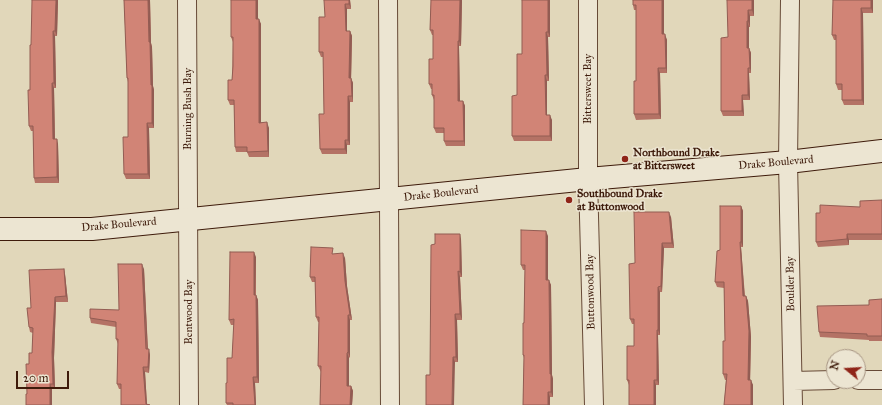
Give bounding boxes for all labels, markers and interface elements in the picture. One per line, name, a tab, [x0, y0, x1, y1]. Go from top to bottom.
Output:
street label: Bittersweet Bay	[581, 54, 595, 124]
street label: Burning Bush Bay	[181, 68, 195, 150]
place label: Northbound Drake at Bittersweet	[633, 146, 720, 172]
street label: Drake Boulevard	[738, 153, 814, 173]
marker: Northbound Drake at Bittersweet	[620, 154, 630, 164]
street label: Drake Boulevard	[403, 184, 479, 204]
place label: Southbound Drake at Buttonwood	[577, 187, 663, 213]
marker: Southbound Drake at Buttonwood	[564, 195, 574, 205]
street label: Drake Boulevard	[81, 215, 157, 235]
street label: Buttonwood Bay	[584, 254, 598, 330]
street label: Boulder Bay	[784, 256, 798, 312]
street label: Bentwood Bay	[182, 280, 196, 344]
north arrow	[826, 349, 866, 389]
text: N	[827, 359, 843, 372]
scale bar	[18, 363, 71, 389]
text: 20 m	[23, 371, 49, 385]

